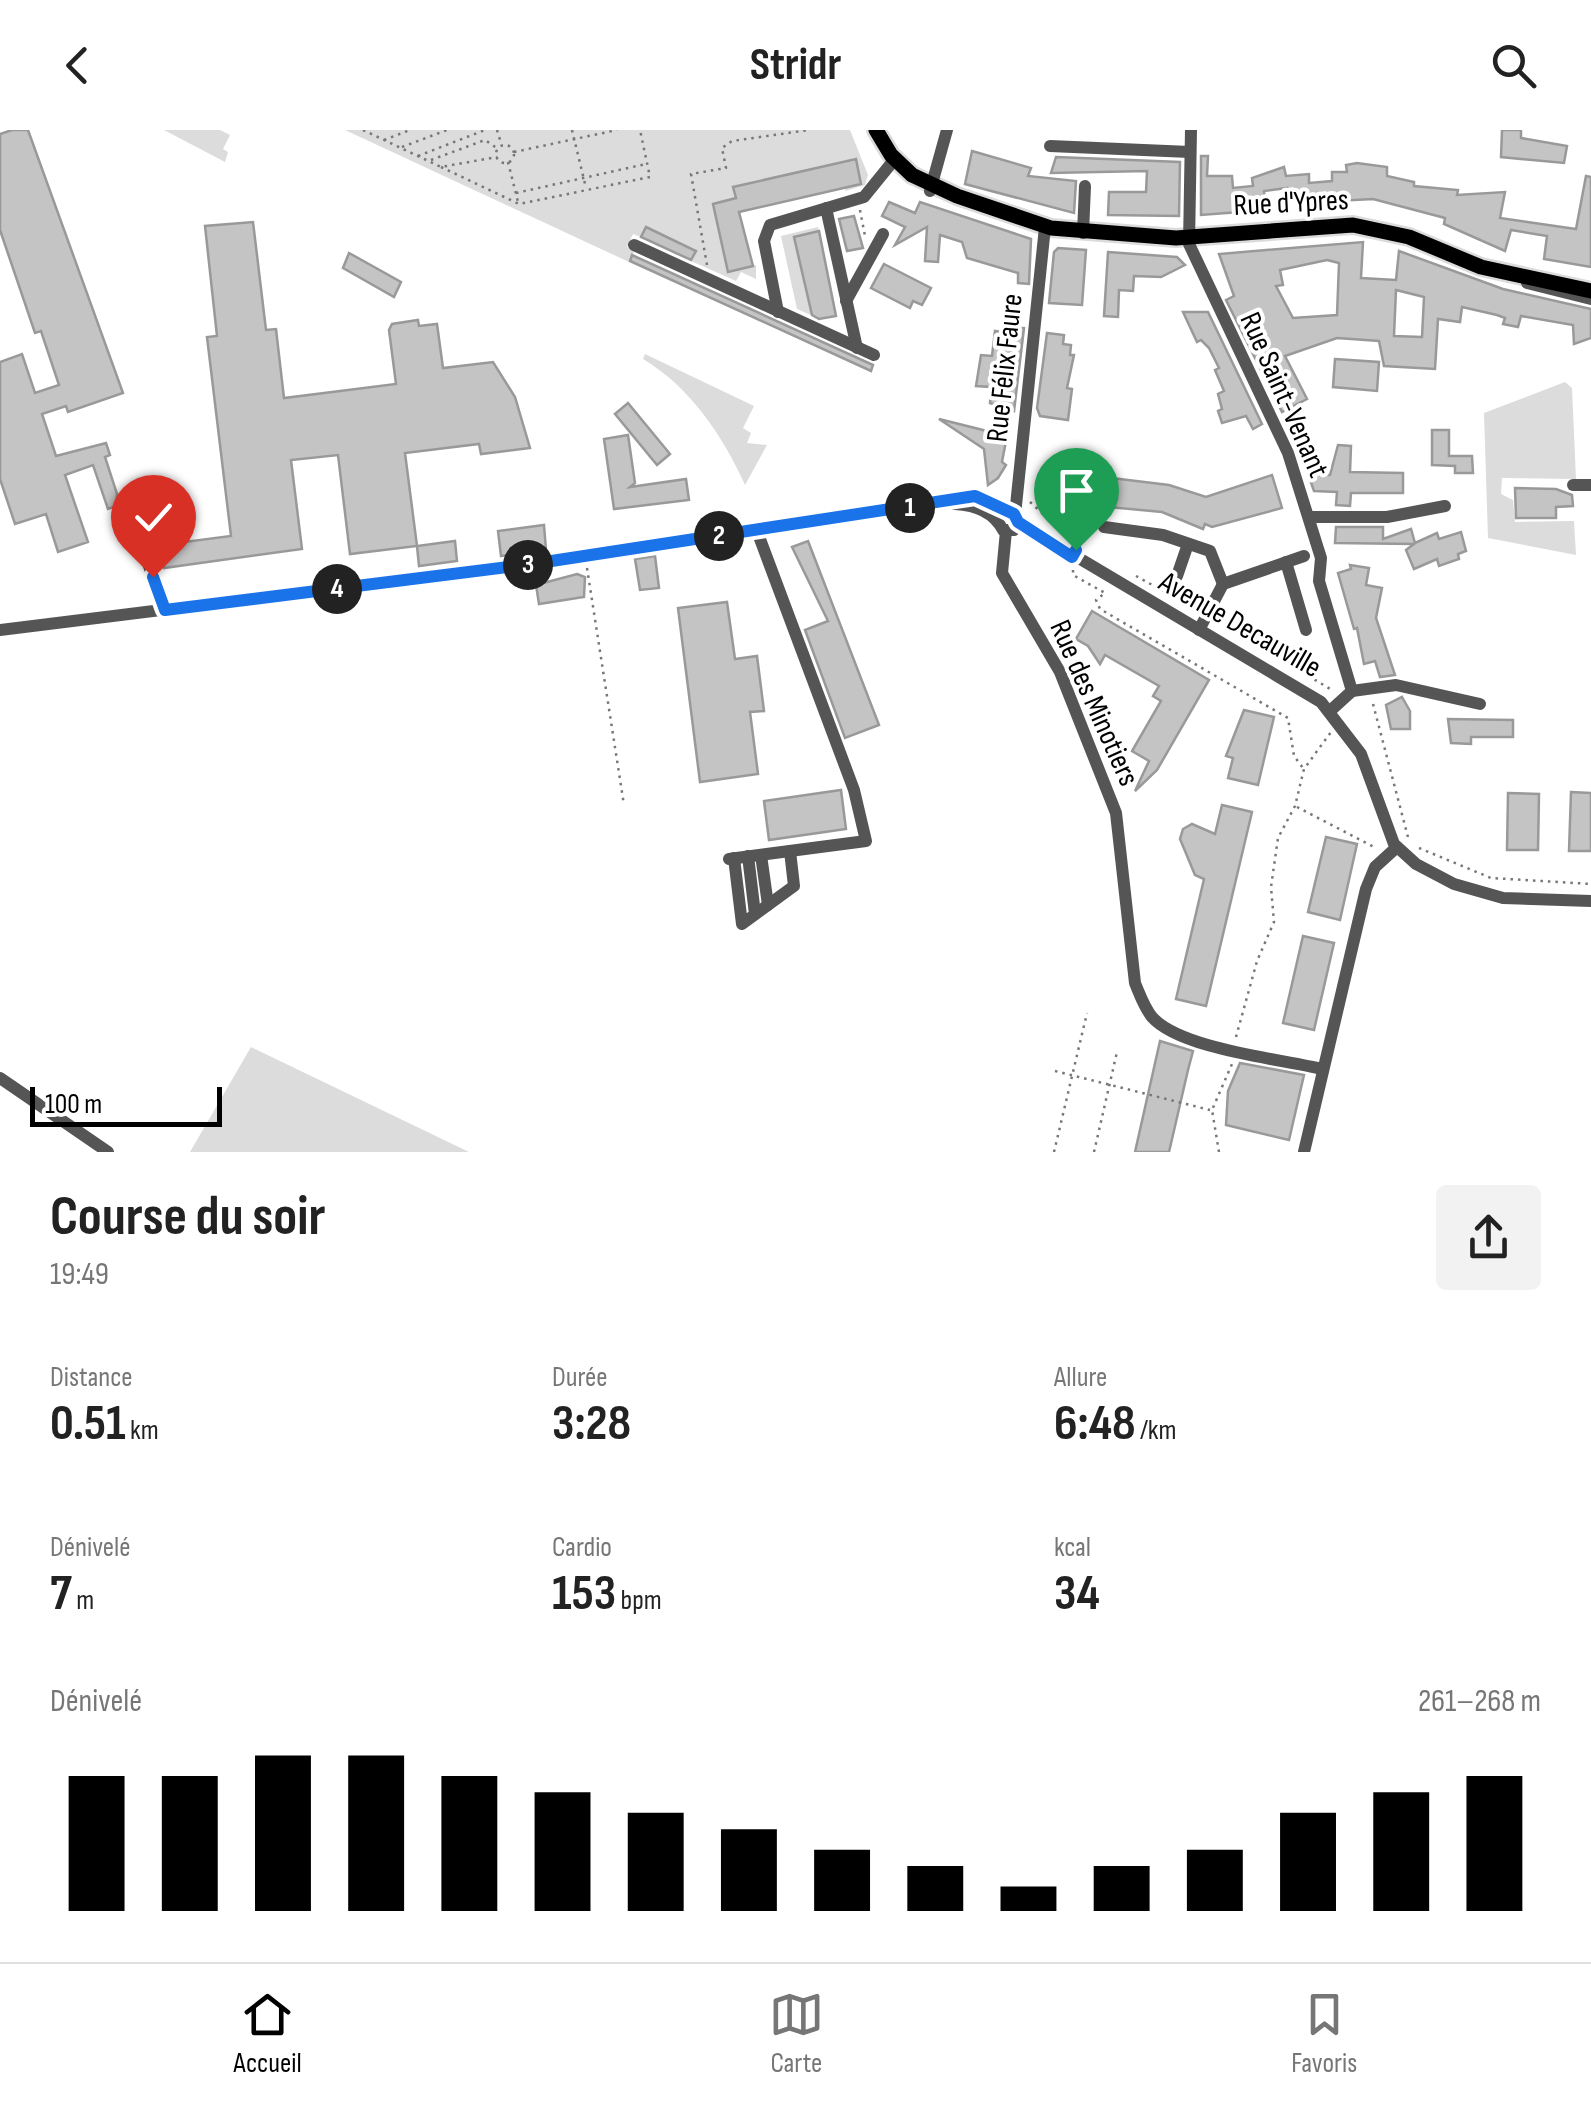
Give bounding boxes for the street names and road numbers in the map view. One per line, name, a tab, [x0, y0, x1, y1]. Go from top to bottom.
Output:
street label: Rue d'Ypres	[1233, 182, 1349, 224]
street label: Rue Félix Faure	[979, 292, 1031, 444]
street label: Rue Saint-Venant	[1232, 307, 1336, 483]
street label: Avenue Decauville	[1152, 564, 1327, 686]
street label: Rue des Minotiers	[1041, 614, 1147, 792]

